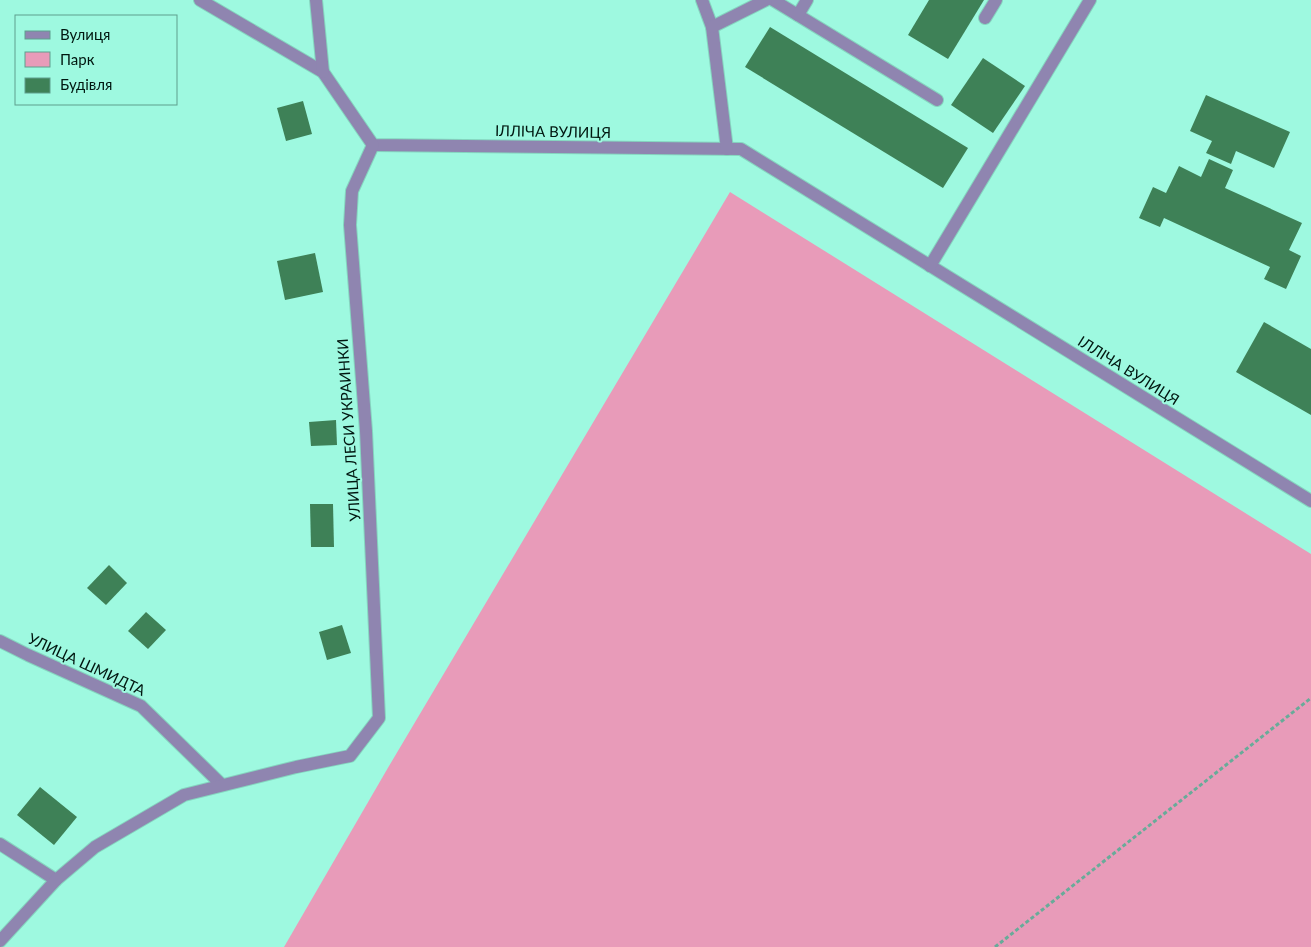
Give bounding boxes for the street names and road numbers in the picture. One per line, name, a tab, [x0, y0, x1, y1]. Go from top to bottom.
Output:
street label: ІЛЛІЧА ВУЛИЦЯ	[495, 121, 611, 141]
street label: ІЛЛІЧА ВУЛИЦЯ	[1075, 332, 1183, 408]
street label: УЛИЦА ЛЕСИ УКРАИНКИ	[333, 338, 363, 522]
street label: УЛИЦА ШМИДТА	[25, 629, 149, 699]

